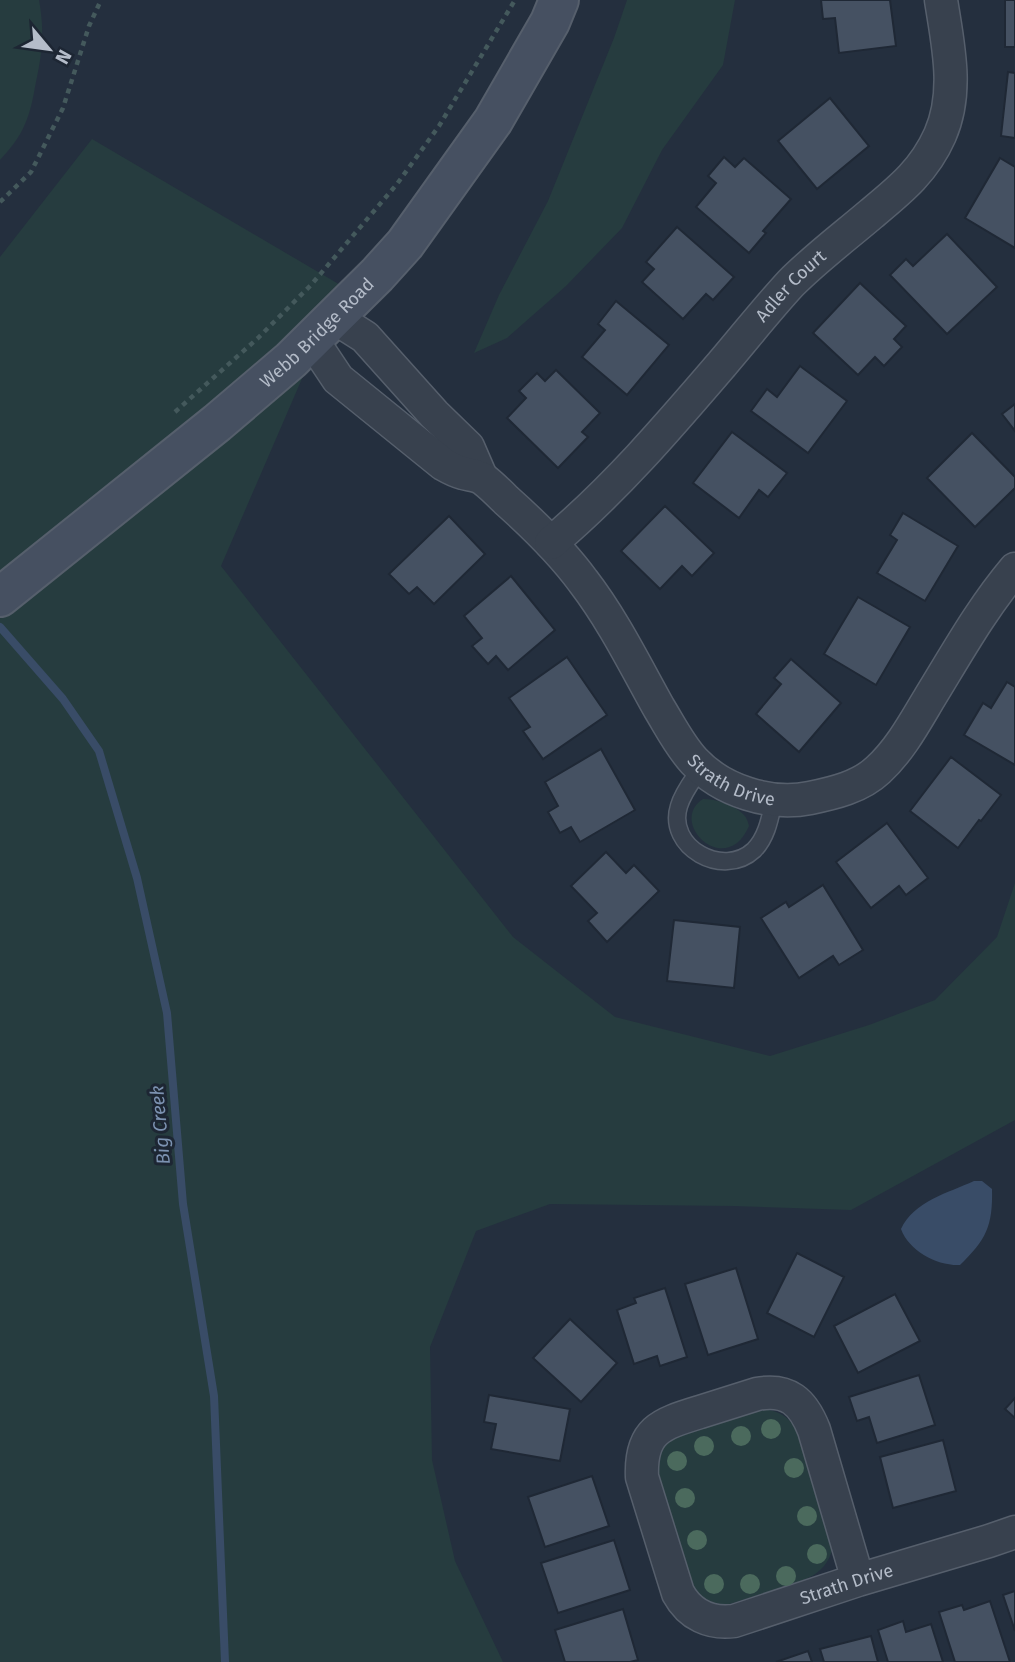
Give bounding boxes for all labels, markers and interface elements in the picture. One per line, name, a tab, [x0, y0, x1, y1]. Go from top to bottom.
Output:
north arrow	[14, 14, 84, 84]
text: N	[50, 46, 77, 68]
street label: Adler Court	[751, 245, 831, 326]
street label: Webb Bridge Road	[256, 273, 379, 392]
street label: Strath Drive	[682, 750, 776, 810]
water label: Big Creek	[145, 1084, 175, 1166]
street label: Strath Drive	[797, 1559, 896, 1609]

